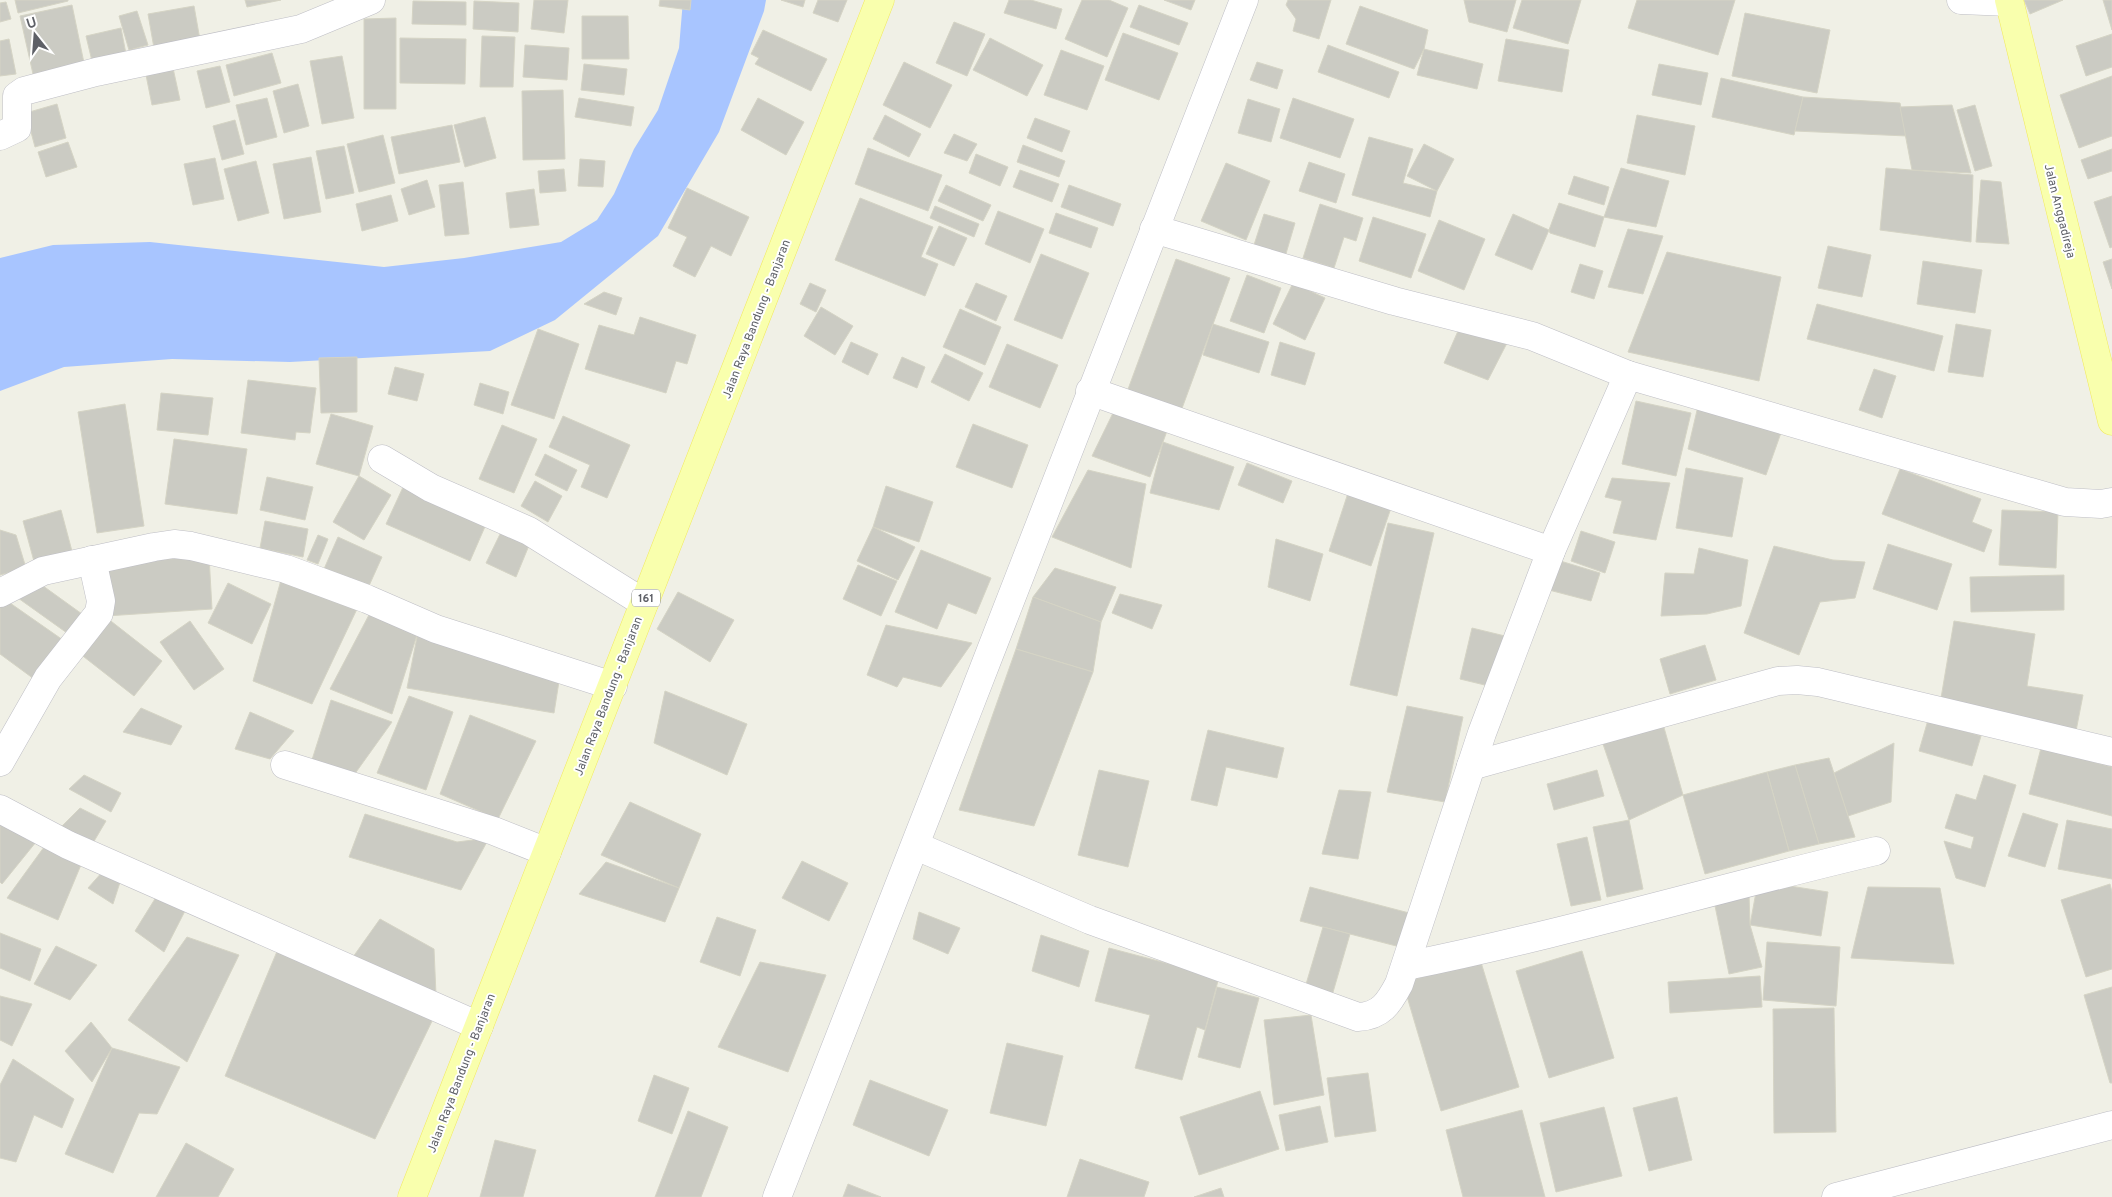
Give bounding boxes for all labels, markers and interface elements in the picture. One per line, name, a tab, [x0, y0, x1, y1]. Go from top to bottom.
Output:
north arrow	[10, 10, 60, 60]
text: U	[24, 14, 39, 34]
street label: Jalan Anggadireja	[2040, 162, 2078, 260]
street label: Jalan Raya Bandung - Banjaran	[719, 237, 795, 401]
road number: 161	[632, 590, 660, 606]
street label: Jalan Raya Bandung - Banjaran	[571, 614, 647, 778]
street label: Jalan Raya Bandung - Banjaran	[424, 991, 500, 1155]

